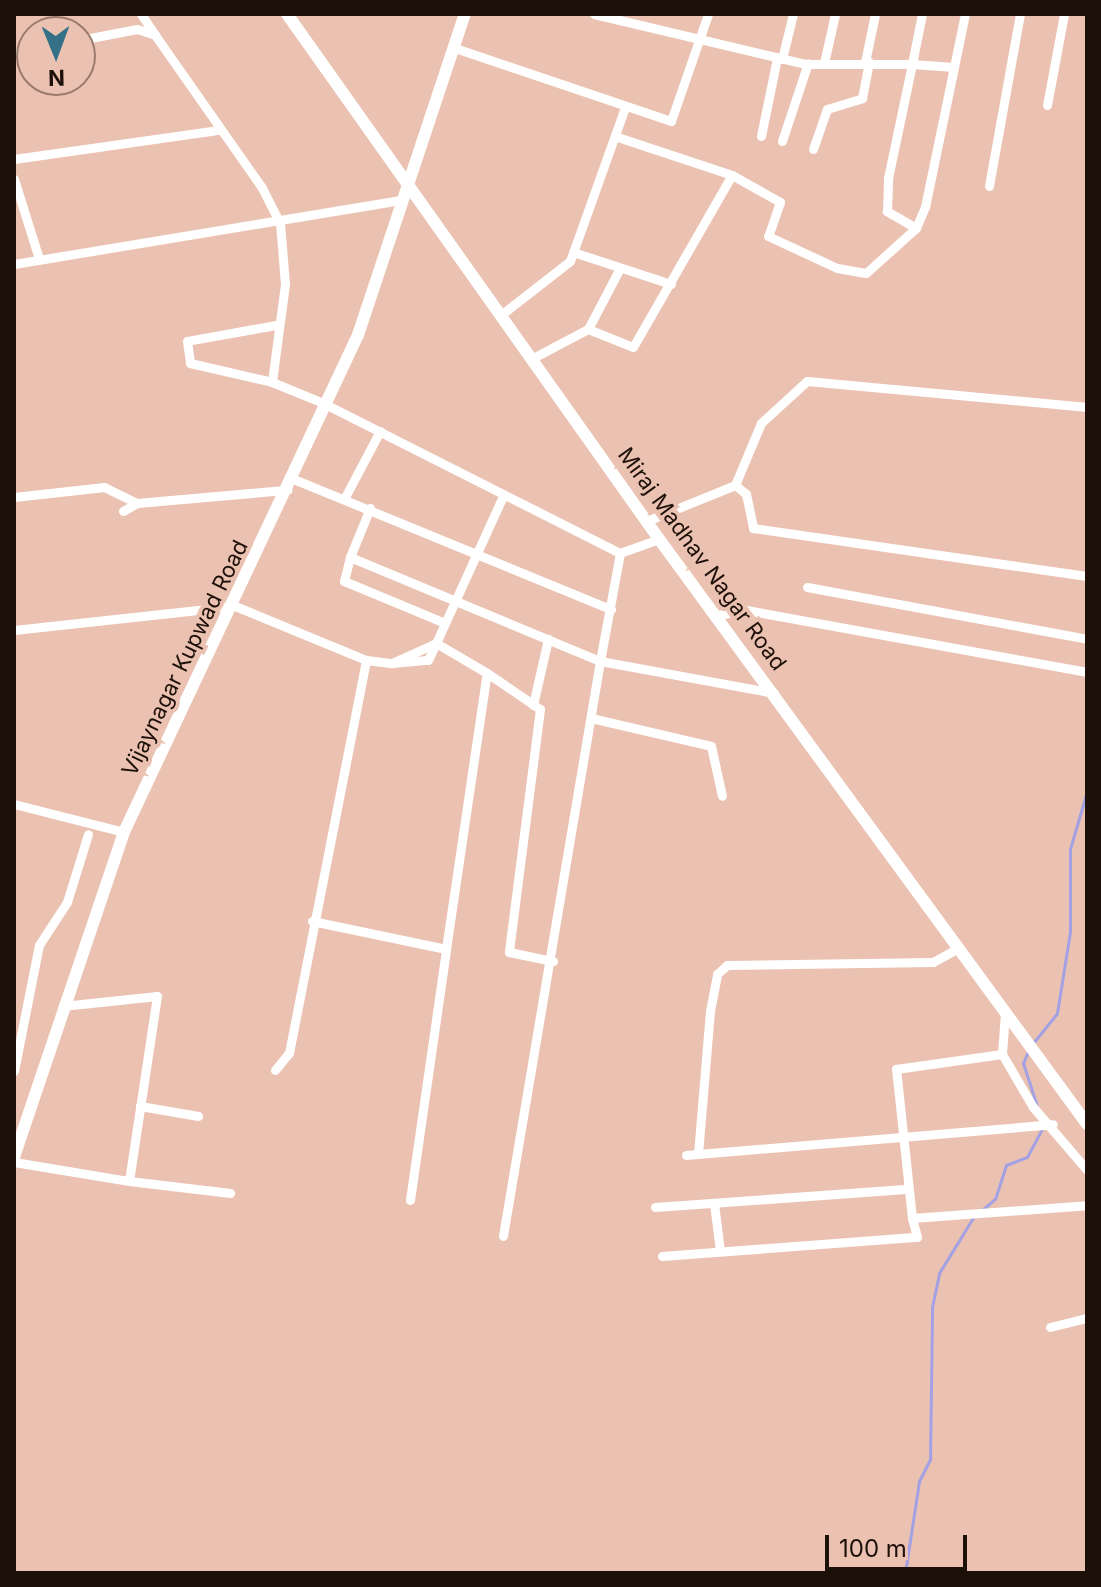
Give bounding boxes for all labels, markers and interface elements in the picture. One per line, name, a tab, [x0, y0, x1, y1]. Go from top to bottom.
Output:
north arrow	[16, 16, 96, 96]
text: N	[48, 65, 65, 91]
street label: Miraj Madhav Nagar Road	[612, 442, 792, 676]
street label: Vijaynagar Kupwad Road	[116, 536, 254, 780]
scale bar	[829, 1519, 971, 1569]
text: 100 m	[839, 1534, 907, 1563]

